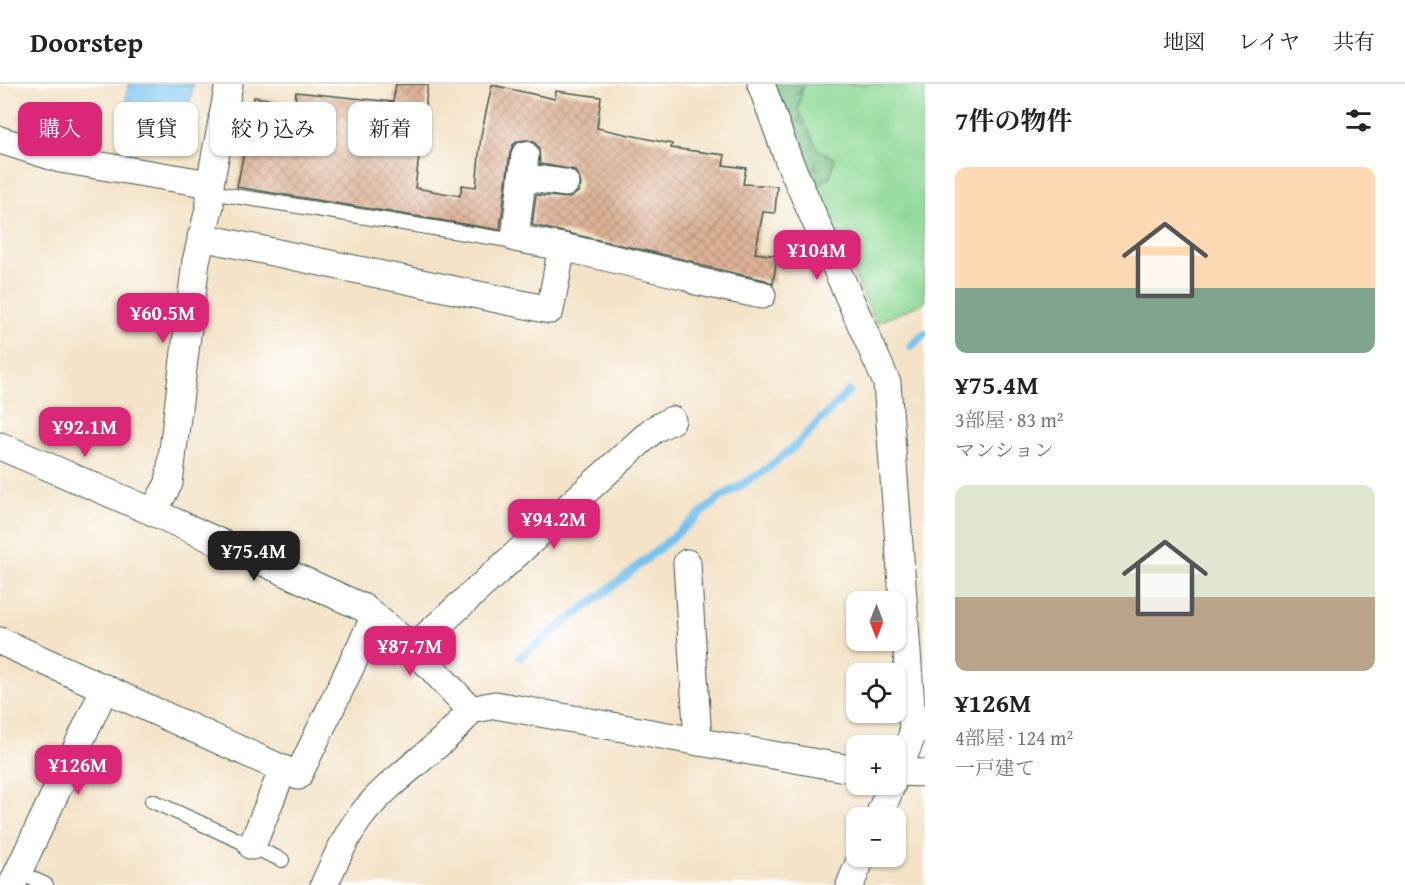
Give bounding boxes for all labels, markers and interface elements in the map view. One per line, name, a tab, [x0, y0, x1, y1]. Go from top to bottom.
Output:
text: Doorstep	[30, 21, 143, 62]
text: 地図	[1163, 26, 1205, 57]
text: レイヤ	[1238, 26, 1300, 57]
text: 共有	[1333, 26, 1375, 57]
text: 7件の物件	[955, 101, 1072, 140]
chip: 購入	[18, 102, 102, 156]
chip: 賃貸	[114, 102, 198, 156]
chip: 絞り込み	[210, 102, 336, 156]
chip: 新着	[348, 102, 432, 156]
icon: filters	[1342, 104, 1375, 137]
icon: home	[1111, 206, 1219, 314]
pin: ¥104M	[775, 230, 859, 281]
text: ¥104M	[788, 235, 846, 264]
pin: ¥60.5M	[114, 293, 212, 344]
text: ¥60.5M	[131, 298, 195, 327]
text: ¥75.4M	[955, 365, 1039, 404]
text: 3部屋 · 83 m²	[955, 405, 1064, 434]
pin: ¥92.1M	[36, 407, 134, 458]
text: ¥92.1M	[53, 412, 117, 441]
text: マンション	[955, 435, 1054, 464]
pin: ¥94.2M	[505, 499, 603, 550]
text: ¥94.2M	[522, 504, 586, 533]
icon: home	[1111, 524, 1219, 632]
pin: ¥75.4M	[205, 531, 303, 582]
text: ¥75.4M	[222, 536, 286, 565]
north arrow	[846, 591, 906, 651]
map controls	[846, 591, 906, 867]
pin: ¥87.7M	[361, 626, 459, 677]
text: ¥87.7M	[378, 631, 442, 660]
button: locate	[846, 663, 906, 723]
text: ¥126M	[955, 683, 1031, 722]
text: 4部屋 · 124 m²	[955, 723, 1073, 752]
button: +	[846, 735, 906, 795]
pin: ¥126M	[36, 745, 120, 796]
text: ¥126M	[49, 750, 107, 779]
text: 一戸建て	[955, 753, 1035, 782]
button: −	[846, 807, 906, 867]

